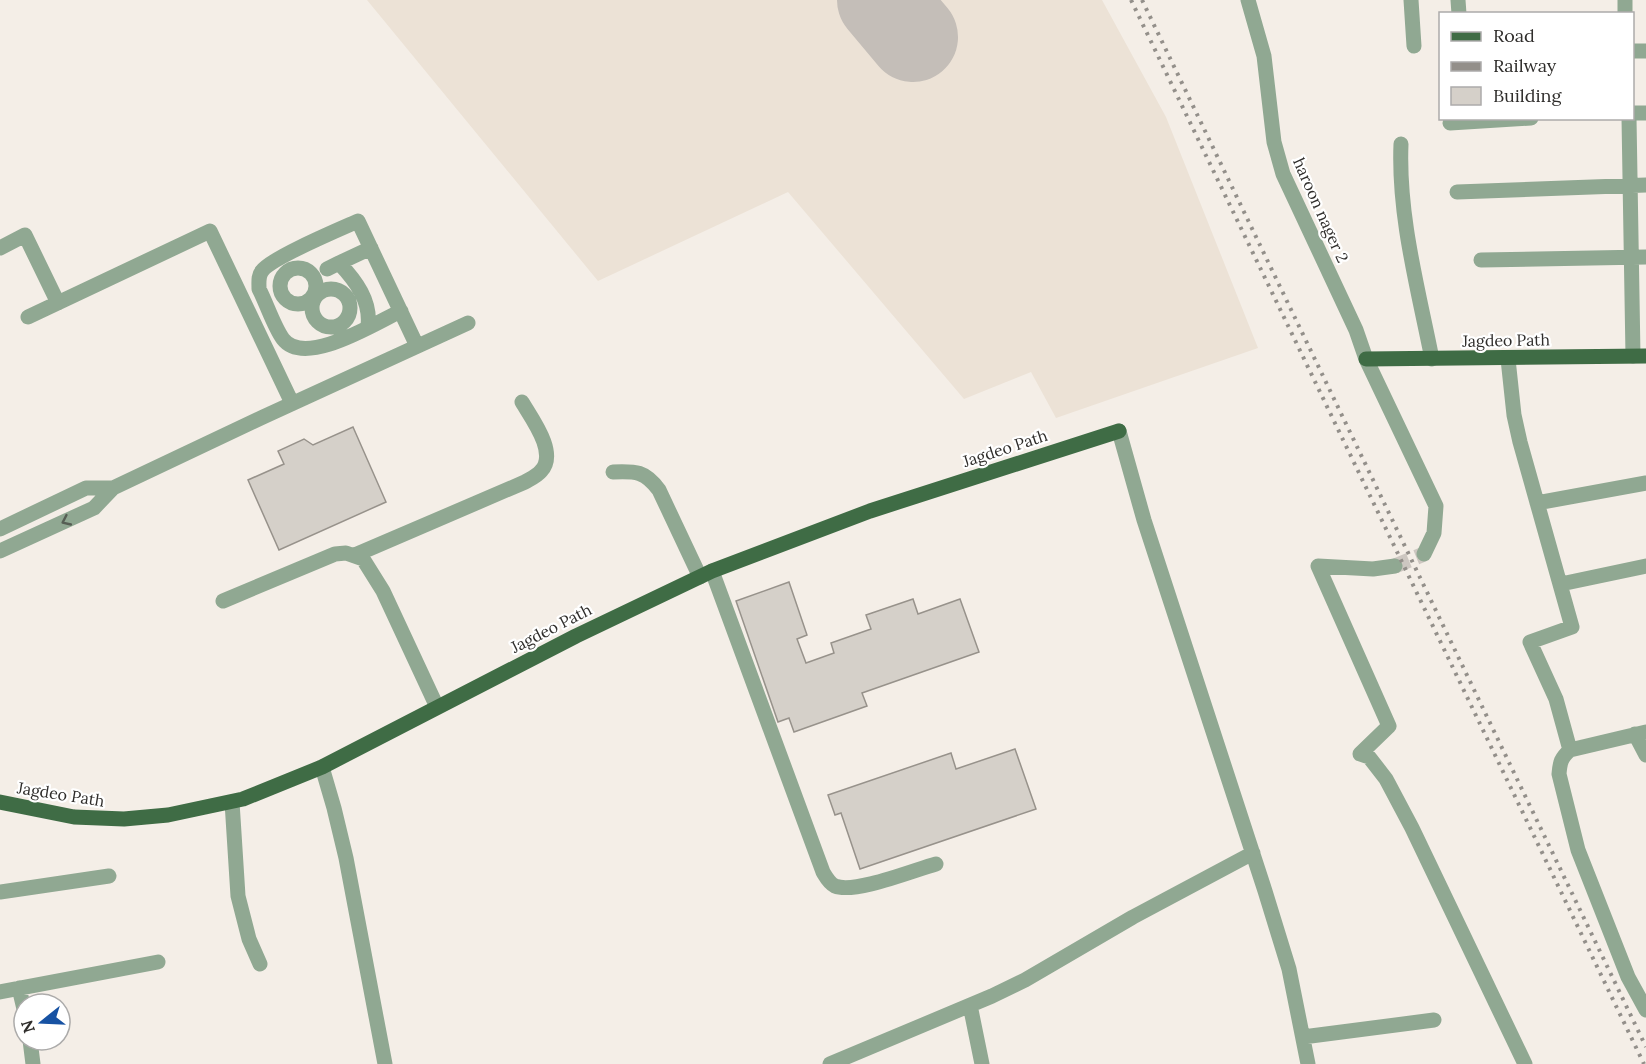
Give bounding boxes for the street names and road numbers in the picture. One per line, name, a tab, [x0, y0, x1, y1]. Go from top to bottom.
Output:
street label: haroon nager 2	[1289, 155, 1353, 265]
street label: Jagdeo Path	[1461, 329, 1551, 351]
street label: Jagdeo Path	[959, 425, 1050, 471]
street label: Jagdeo Path	[506, 599, 595, 657]
street label: Jagdeo Path	[15, 777, 106, 811]

